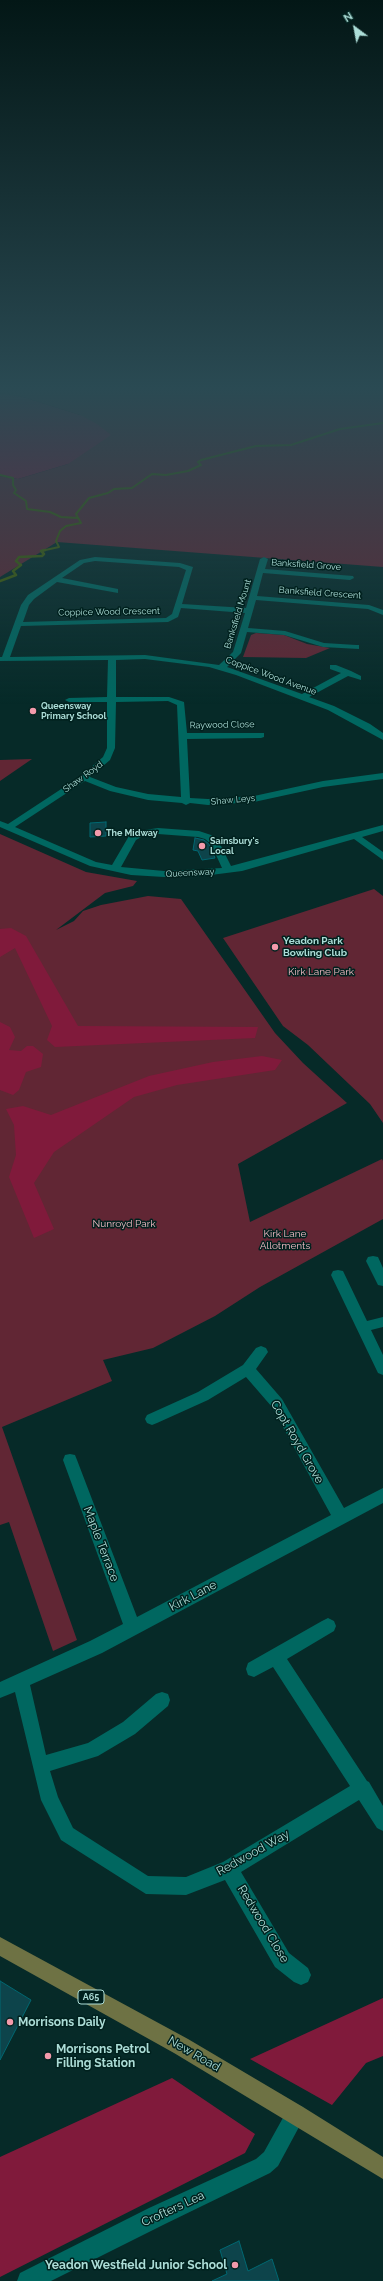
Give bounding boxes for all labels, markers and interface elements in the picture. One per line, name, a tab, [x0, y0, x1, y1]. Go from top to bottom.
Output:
north arrow	[335, 8, 375, 48]
text: N	[341, 10, 355, 25]
street label: Banksfield Grove	[271, 557, 341, 573]
street label: Banksfield Mount	[222, 578, 254, 650]
street label: Banksfield Crescent	[278, 585, 362, 601]
street label: Coppice Wood Crescent	[58, 606, 160, 618]
street label: Coppice Wood Avenue	[224, 654, 318, 698]
place label: Queensway Primary School	[41, 701, 106, 722]
marker: Queensway Primary School	[28, 706, 38, 716]
street label: Raywood Close	[190, 719, 254, 731]
street label: Shaw Royd	[61, 759, 105, 795]
street label: Shaw Leys	[210, 793, 256, 807]
marker: The Midway	[93, 828, 103, 838]
place label: The Midway	[106, 828, 158, 838]
place label: Sainsbury's Local	[210, 836, 259, 857]
marker: Sainsbury's Local	[197, 841, 207, 851]
street label: Queensway	[165, 866, 215, 880]
place label: Yeadon Park Bowling Club	[283, 935, 347, 958]
marker: Yeadon Park Bowling Club	[270, 942, 280, 952]
park label: Kirk Lane Park	[288, 966, 354, 978]
park label: Nunroyd Park	[92, 1218, 156, 1230]
park label: Kirk Lane Allotments	[260, 1228, 310, 1252]
street label: Copt Royd Grove	[267, 1398, 327, 1486]
street label: Maple Terrace	[80, 1504, 122, 1584]
street label: Kirk Lane	[167, 1578, 219, 1614]
street label: Redwood Way	[214, 1827, 292, 1879]
street label: Redwood Close	[234, 1883, 292, 1965]
road number: A65	[78, 1990, 104, 2004]
place label: Morrisons Daily	[18, 2015, 106, 2029]
marker: Morrisons Daily	[5, 2017, 15, 2027]
street label: New Road	[165, 2033, 223, 2075]
place label: Morrisons Petrol Filling Station	[56, 2042, 150, 2070]
marker: Morrisons Petrol Filling Station	[43, 2051, 53, 2061]
street label: Crofters Lea	[139, 2188, 207, 2230]
place label: Yeadon Westfield Junior School	[45, 2258, 227, 2272]
marker: Yeadon Westfield Junior School	[230, 2260, 240, 2270]

